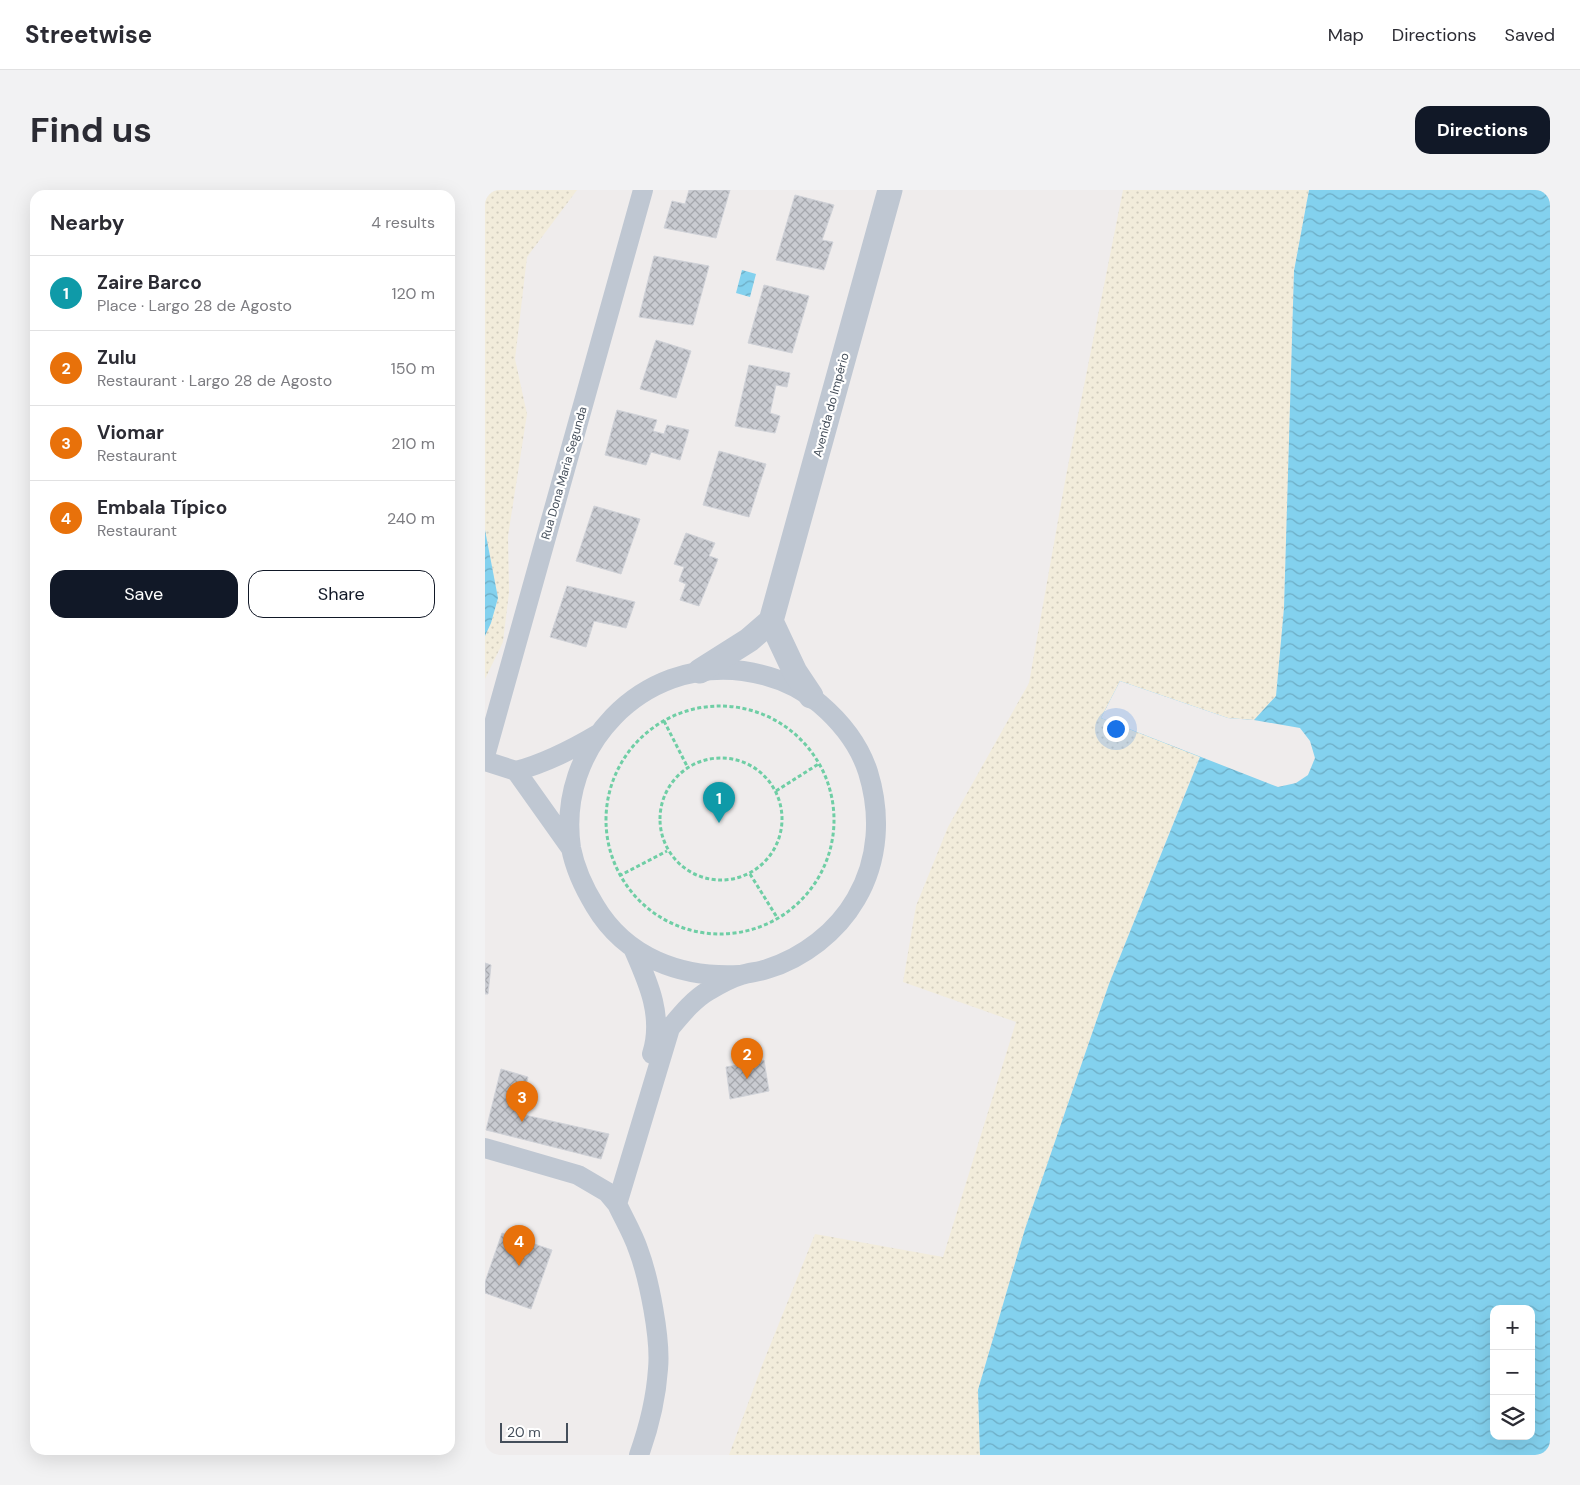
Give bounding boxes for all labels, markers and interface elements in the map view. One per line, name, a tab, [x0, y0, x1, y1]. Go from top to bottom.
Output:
text: Streetwise	[25, 19, 152, 50]
text: Map	[1328, 23, 1364, 47]
text: Directions	[1392, 23, 1477, 47]
text: Saved	[1505, 23, 1555, 47]
button: Directions	[1415, 106, 1550, 154]
text: Find us	[30, 107, 152, 153]
text: Nearby	[50, 209, 124, 237]
text: 4 results	[371, 212, 435, 233]
text: Zaire Barco	[97, 270, 202, 295]
text: 1	[63, 283, 69, 304]
text: 120 m	[391, 283, 435, 304]
text: Place · Largo 28 de Agosto	[97, 295, 292, 316]
text: Zulu	[97, 345, 136, 370]
street label: Avenida do Império	[809, 351, 853, 459]
text: 2	[61, 358, 71, 379]
text: 150 m	[391, 358, 435, 379]
text: Restaurant · Largo 28 de Agosto	[97, 370, 332, 391]
street label: Rua Dona Maria Segunda	[537, 405, 591, 541]
text: Viomar	[97, 420, 164, 445]
text: 3	[61, 433, 71, 454]
text: 210 m	[391, 433, 435, 454]
text: Restaurant	[97, 445, 177, 466]
text: Embala Típico	[97, 495, 227, 520]
text: 4	[61, 508, 71, 529]
text: 240 m	[387, 508, 435, 529]
text: Restaurant	[97, 520, 177, 541]
button: Save	[50, 570, 238, 618]
button: Share	[248, 570, 435, 618]
your location	[1103, 716, 1129, 742]
pin: 1	[703, 782, 735, 823]
pin: 2	[731, 1038, 763, 1079]
pin: 3	[506, 1081, 538, 1122]
pin: 4	[503, 1225, 535, 1266]
map controls	[1490, 1305, 1535, 1440]
button: +	[1490, 1305, 1535, 1350]
button: −	[1490, 1350, 1535, 1395]
button: layers	[1490, 1395, 1535, 1440]
scale bar	[500, 1420, 567, 1443]
text: 20 m	[507, 1423, 541, 1441]

